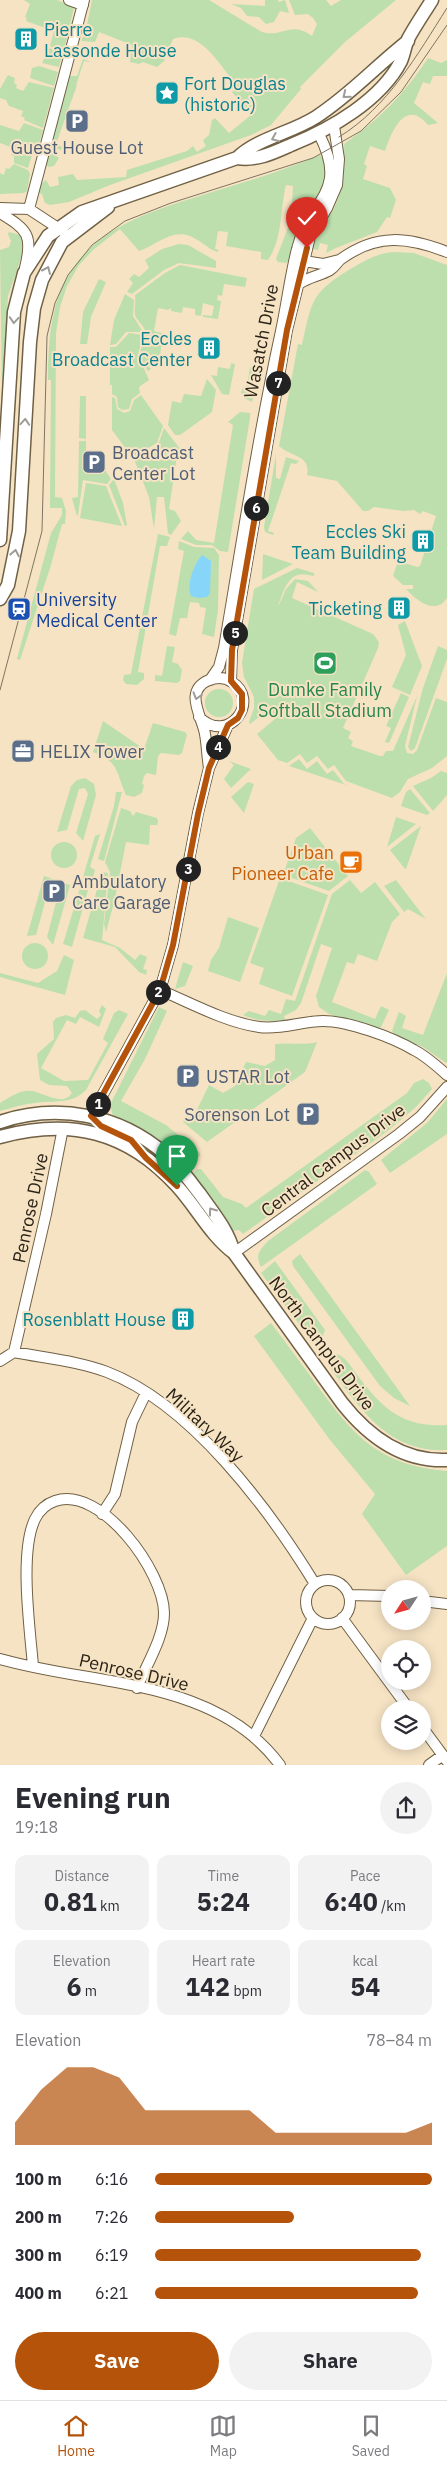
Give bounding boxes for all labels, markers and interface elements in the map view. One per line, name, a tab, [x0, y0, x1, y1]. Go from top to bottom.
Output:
place label: Pierre Lassonde House	[44, 18, 177, 62]
building icon: Pierre Lassonde House	[13, 26, 39, 52]
place label: Fort Douglas (historic)	[184, 72, 286, 116]
place icon: Fort Douglas (historic)	[154, 80, 180, 106]
one-way arrow	[343, 89, 352, 97]
parking icon: Guest House Lot	[64, 108, 90, 134]
one-way arrow	[271, 131, 280, 142]
place label: Guest House Lot	[11, 136, 143, 159]
pin	[286, 197, 328, 248]
icon: check	[293, 204, 321, 232]
one-way arrow	[40, 266, 51, 275]
street label: Wasatch Drive	[239, 282, 283, 400]
one-way arrow	[8, 316, 19, 324]
place label: Eccles Broadcast Center	[52, 327, 192, 371]
building icon: Eccles Broadcast Center	[196, 335, 222, 361]
pin: 7	[266, 370, 290, 396]
text: 7	[274, 374, 283, 392]
one-way arrow	[20, 418, 31, 426]
place label: Broadcast Center Lot	[112, 441, 196, 485]
parking icon: Broadcast Center Lot	[81, 449, 107, 475]
pin: 6	[244, 496, 268, 520]
text: 6	[252, 499, 261, 517]
place label: Eccles Ski Team Building	[291, 520, 406, 564]
building icon: Eccles Ski Team Building	[410, 528, 436, 554]
one-way arrow	[9, 549, 19, 558]
place label: University Medical Center	[36, 588, 158, 632]
building icon: Ticketing	[386, 595, 412, 621]
station icon: University Medical Center	[6, 596, 32, 622]
place label: Ticketing	[309, 597, 382, 620]
pin: 5	[222, 620, 248, 646]
text: 5	[231, 624, 240, 642]
sports icon: Dumke Family Softball Stadium	[312, 650, 338, 676]
place label: Dumke Family Softball Stadium	[258, 678, 392, 722]
one-way arrow	[193, 691, 203, 700]
pin: 4	[206, 734, 230, 760]
office icon: HELIX Tower	[10, 738, 36, 764]
text: 4	[214, 738, 223, 756]
place label: HELIX Tower	[40, 740, 144, 763]
place label: Urban Pioneer Cafe	[231, 841, 334, 885]
cafe icon: Urban Pioneer Cafe	[338, 849, 364, 875]
pin: 3	[176, 856, 200, 882]
text: 3	[184, 860, 193, 878]
place label: Ambulatory Care Garage	[72, 870, 171, 914]
parking icon: Ambulatory Care Garage	[41, 878, 67, 904]
pin: 2	[146, 980, 170, 1004]
text: 2	[154, 983, 163, 1001]
parking icon: USTAR Lot	[175, 1063, 201, 1089]
place label: USTAR Lot	[206, 1065, 290, 1088]
pin: 1	[86, 1092, 110, 1116]
text: 1	[94, 1095, 103, 1113]
street label: Central Campus Drive	[256, 1098, 410, 1222]
parking icon: Sorenson Lot	[295, 1101, 321, 1127]
place label: Sorenson Lot	[184, 1103, 290, 1126]
pin	[156, 1135, 198, 1186]
icon: arrive	[163, 1142, 191, 1170]
street label: Penrose Drive	[7, 1151, 53, 1265]
one-way arrow	[209, 1207, 218, 1217]
street label: North Campus Drive	[264, 1271, 380, 1415]
building icon: Rosenblatt House	[170, 1306, 196, 1332]
place label: Rosenblatt House	[22, 1308, 166, 1331]
street label: Military Way	[161, 1383, 249, 1467]
north arrow	[381, 1580, 431, 1630]
map controls	[381, 1580, 431, 1750]
button: locate	[381, 1640, 431, 1690]
street label: Penrose Drive	[77, 1648, 191, 1696]
button: layers	[381, 1700, 431, 1750]
text: Evening run	[15, 1779, 171, 1816]
button: share	[380, 1782, 432, 1834]
text: 19:18	[15, 1817, 58, 1837]
text: Distance	[55, 1867, 109, 1885]
text: Time	[208, 1867, 239, 1885]
text: Pace	[350, 1867, 380, 1885]
text: 0.81	[44, 1885, 97, 1918]
text: 5:24	[197, 1885, 250, 1918]
text: 6:40	[324, 1885, 378, 1918]
text: km	[97, 1897, 120, 1915]
text: /km	[378, 1897, 406, 1915]
text: Elevation	[53, 1952, 111, 1970]
text: Heart rate	[192, 1952, 255, 1970]
text: kcal	[352, 1952, 378, 1970]
text: 6	[67, 1970, 82, 2003]
text: 142	[185, 1970, 230, 2003]
text: 54	[350, 1970, 380, 2003]
text: m	[82, 1982, 97, 2000]
text: bpm	[230, 1982, 262, 2000]
text: Elevation	[15, 2030, 81, 2050]
text: 78–84 m	[366, 2030, 432, 2050]
text: 100 m	[15, 2169, 62, 2189]
text: 6:16	[95, 2169, 128, 2189]
text: 200 m	[15, 2207, 62, 2227]
text: 7:26	[95, 2207, 128, 2227]
text: 300 m	[15, 2245, 62, 2265]
text: 6:19	[95, 2245, 128, 2265]
text: 400 m	[15, 2283, 62, 2303]
text: 6:21	[95, 2283, 128, 2303]
button: Save	[15, 2332, 219, 2390]
button: Share	[229, 2332, 432, 2390]
tab: Home	[57, 2412, 95, 2460]
tab: Map	[209, 2412, 237, 2460]
tab: Saved	[352, 2412, 390, 2460]

